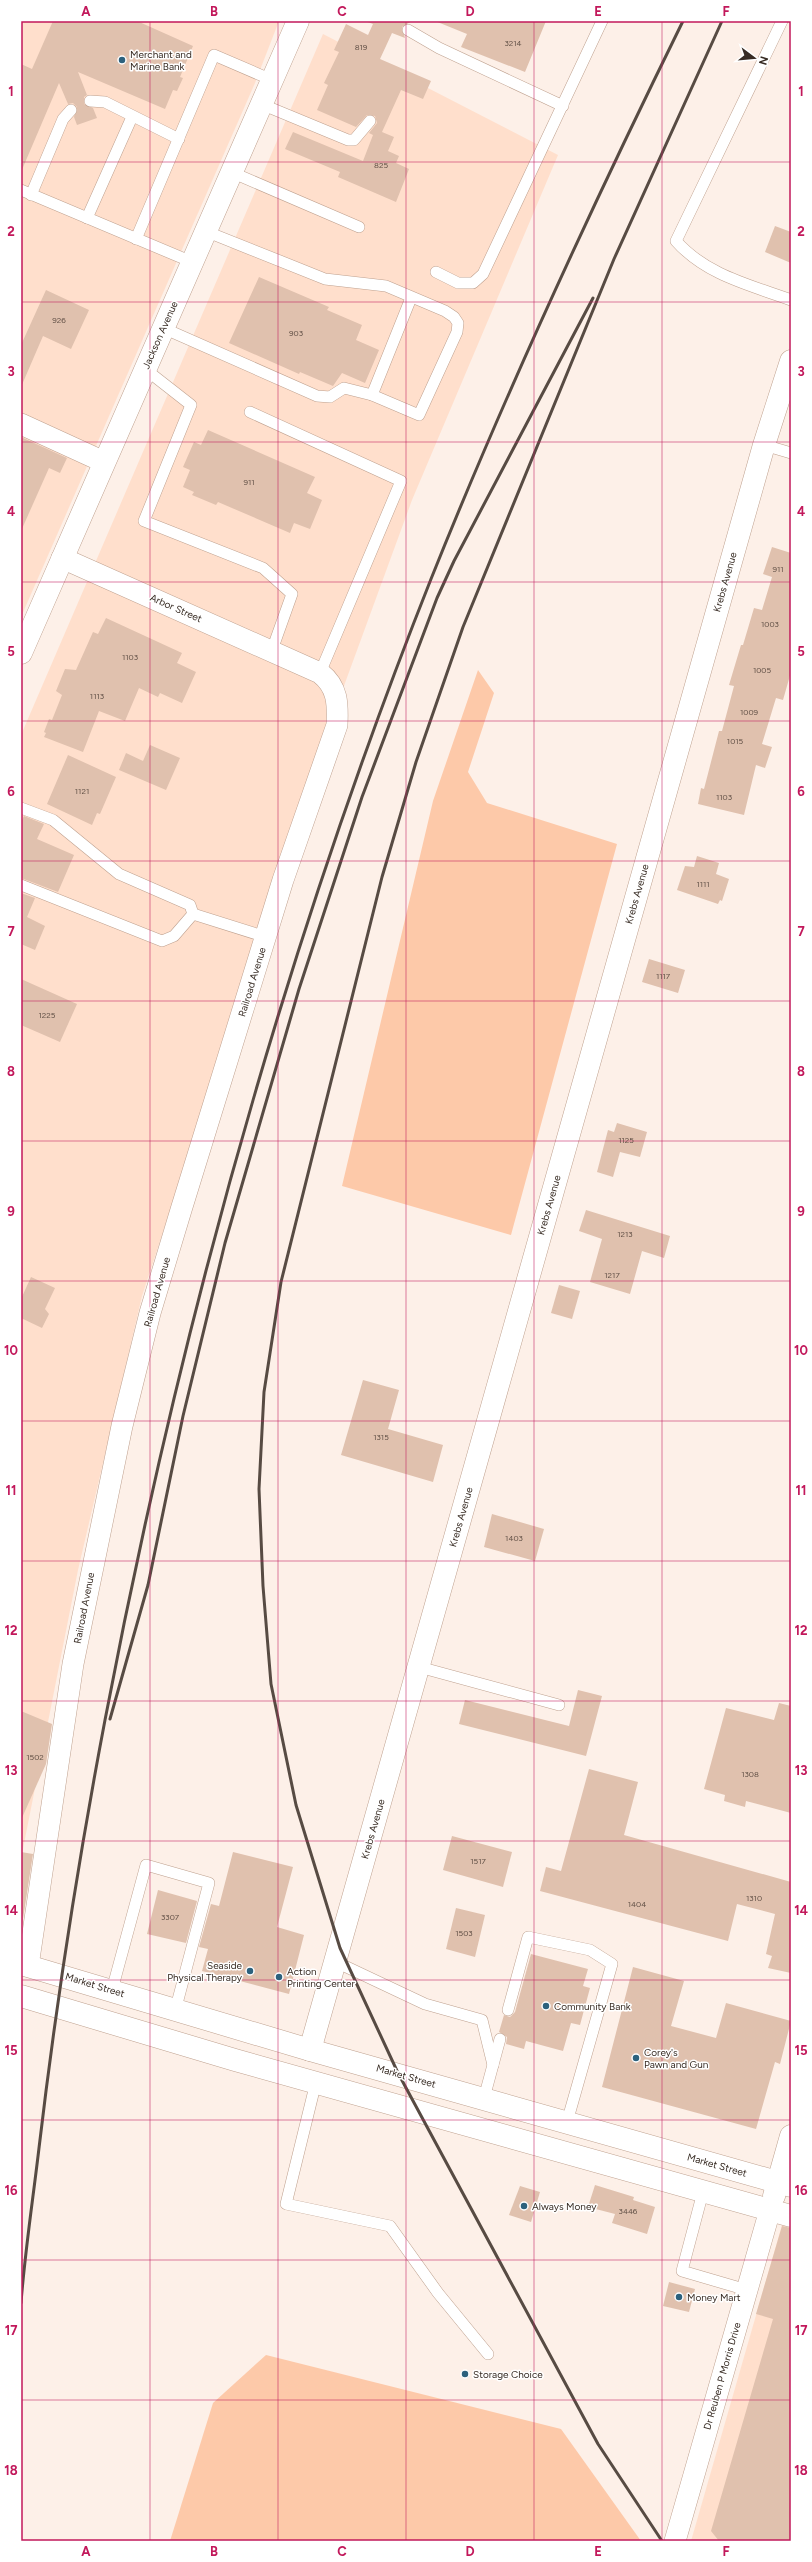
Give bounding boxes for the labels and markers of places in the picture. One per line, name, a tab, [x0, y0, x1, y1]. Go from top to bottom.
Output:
place label: Merchant and Marine Bank	[130, 48, 192, 73]
marker: Merchant and Marine Bank	[117, 55, 127, 65]
place label: Seaside Physical Therapy	[167, 1959, 243, 1984]
place label: Action Printing Center	[287, 1965, 356, 1990]
marker: Seaside Physical Therapy	[245, 1966, 255, 1976]
marker: Action Printing Center	[274, 1972, 284, 1982]
place label: Community Bank	[554, 2000, 631, 2013]
marker: Community Bank	[541, 2001, 551, 2011]
place label: Corey's Pawn and Gun	[644, 2046, 709, 2071]
marker: Corey's Pawn and Gun	[631, 2053, 641, 2063]
place label: Always Money	[532, 2200, 597, 2213]
marker: Always Money	[519, 2201, 529, 2211]
place label: Money Mart	[687, 2291, 741, 2304]
marker: Money Mart	[674, 2292, 684, 2302]
place label: Storage Choice	[473, 2368, 543, 2381]
marker: Storage Choice	[460, 2369, 470, 2379]

